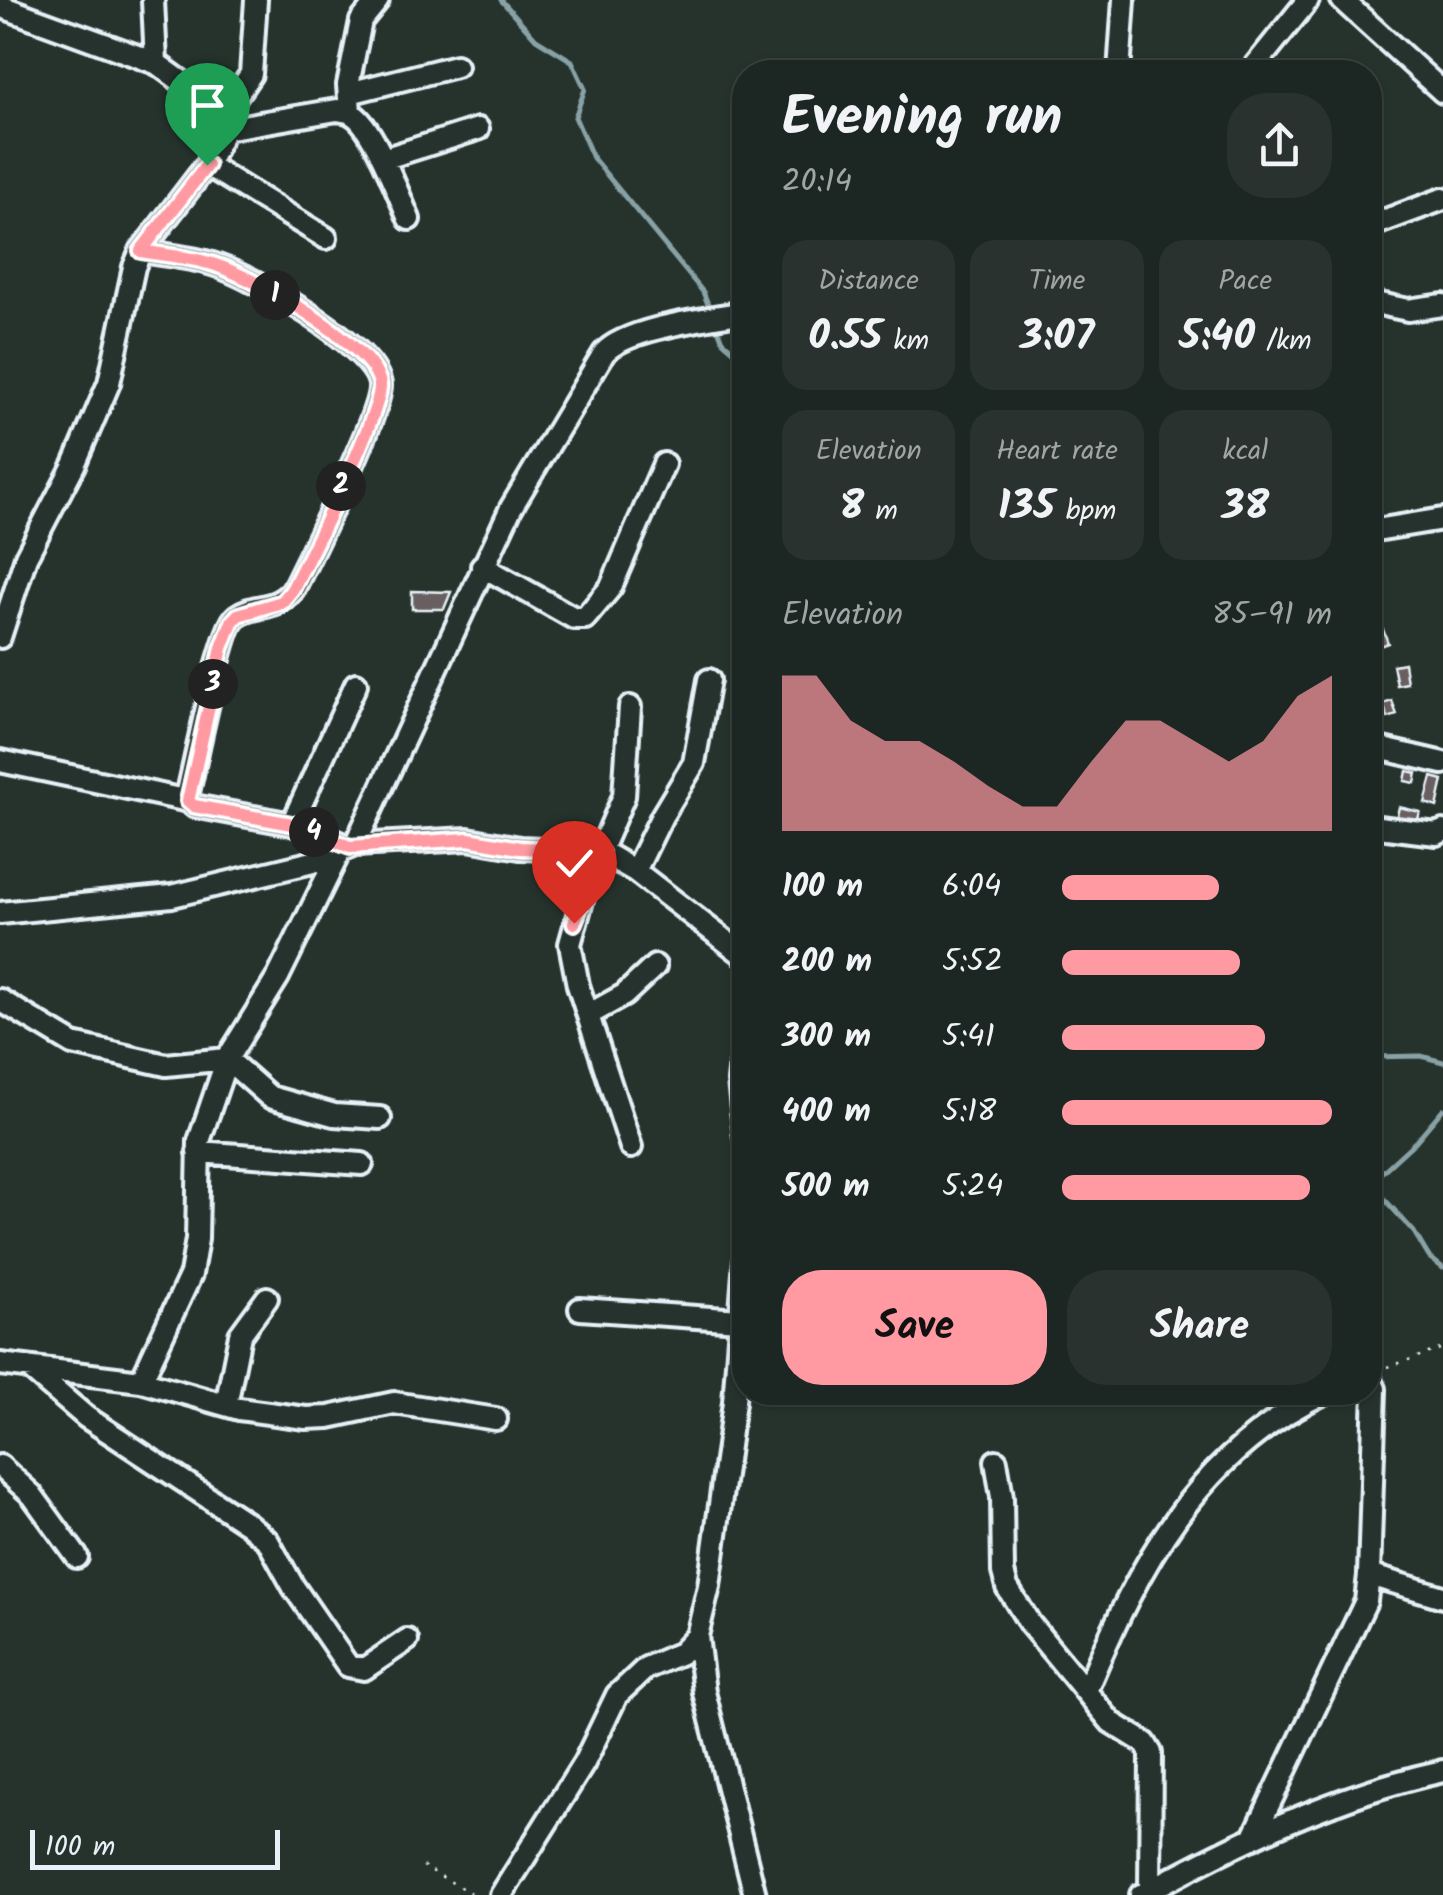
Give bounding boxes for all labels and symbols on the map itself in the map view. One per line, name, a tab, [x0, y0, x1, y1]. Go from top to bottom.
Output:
pin	[165, 63, 250, 166]
pin: 1	[250, 270, 300, 320]
pin: 2	[316, 461, 366, 511]
pin: 3	[188, 659, 238, 709]
pin: 4	[289, 807, 339, 857]
pin	[532, 821, 617, 924]
scale bar	[30, 1825, 280, 1870]

